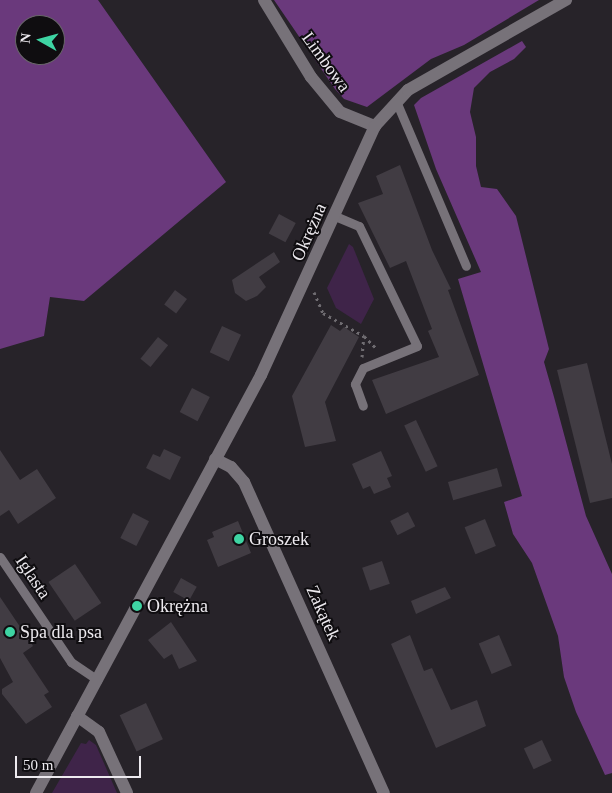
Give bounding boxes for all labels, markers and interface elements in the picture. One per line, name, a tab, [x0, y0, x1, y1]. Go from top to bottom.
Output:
north arrow	[15, 15, 65, 65]
street label: Limbowa	[297, 28, 355, 96]
text: N	[18, 32, 34, 44]
street label: Okrężna	[287, 200, 331, 264]
place label: Groszek	[249, 528, 309, 550]
marker: Groszek	[233, 533, 245, 545]
street label: Iglasta	[11, 551, 55, 603]
street label: Zakątek	[301, 582, 345, 644]
place label: Okrężna	[147, 595, 208, 617]
marker: Okrężna	[131, 600, 143, 612]
place label: Spa dla psa	[20, 621, 102, 643]
marker: Spa dla psa	[4, 626, 16, 638]
scale bar	[18, 746, 144, 778]
text: 50 m	[23, 757, 53, 773]

